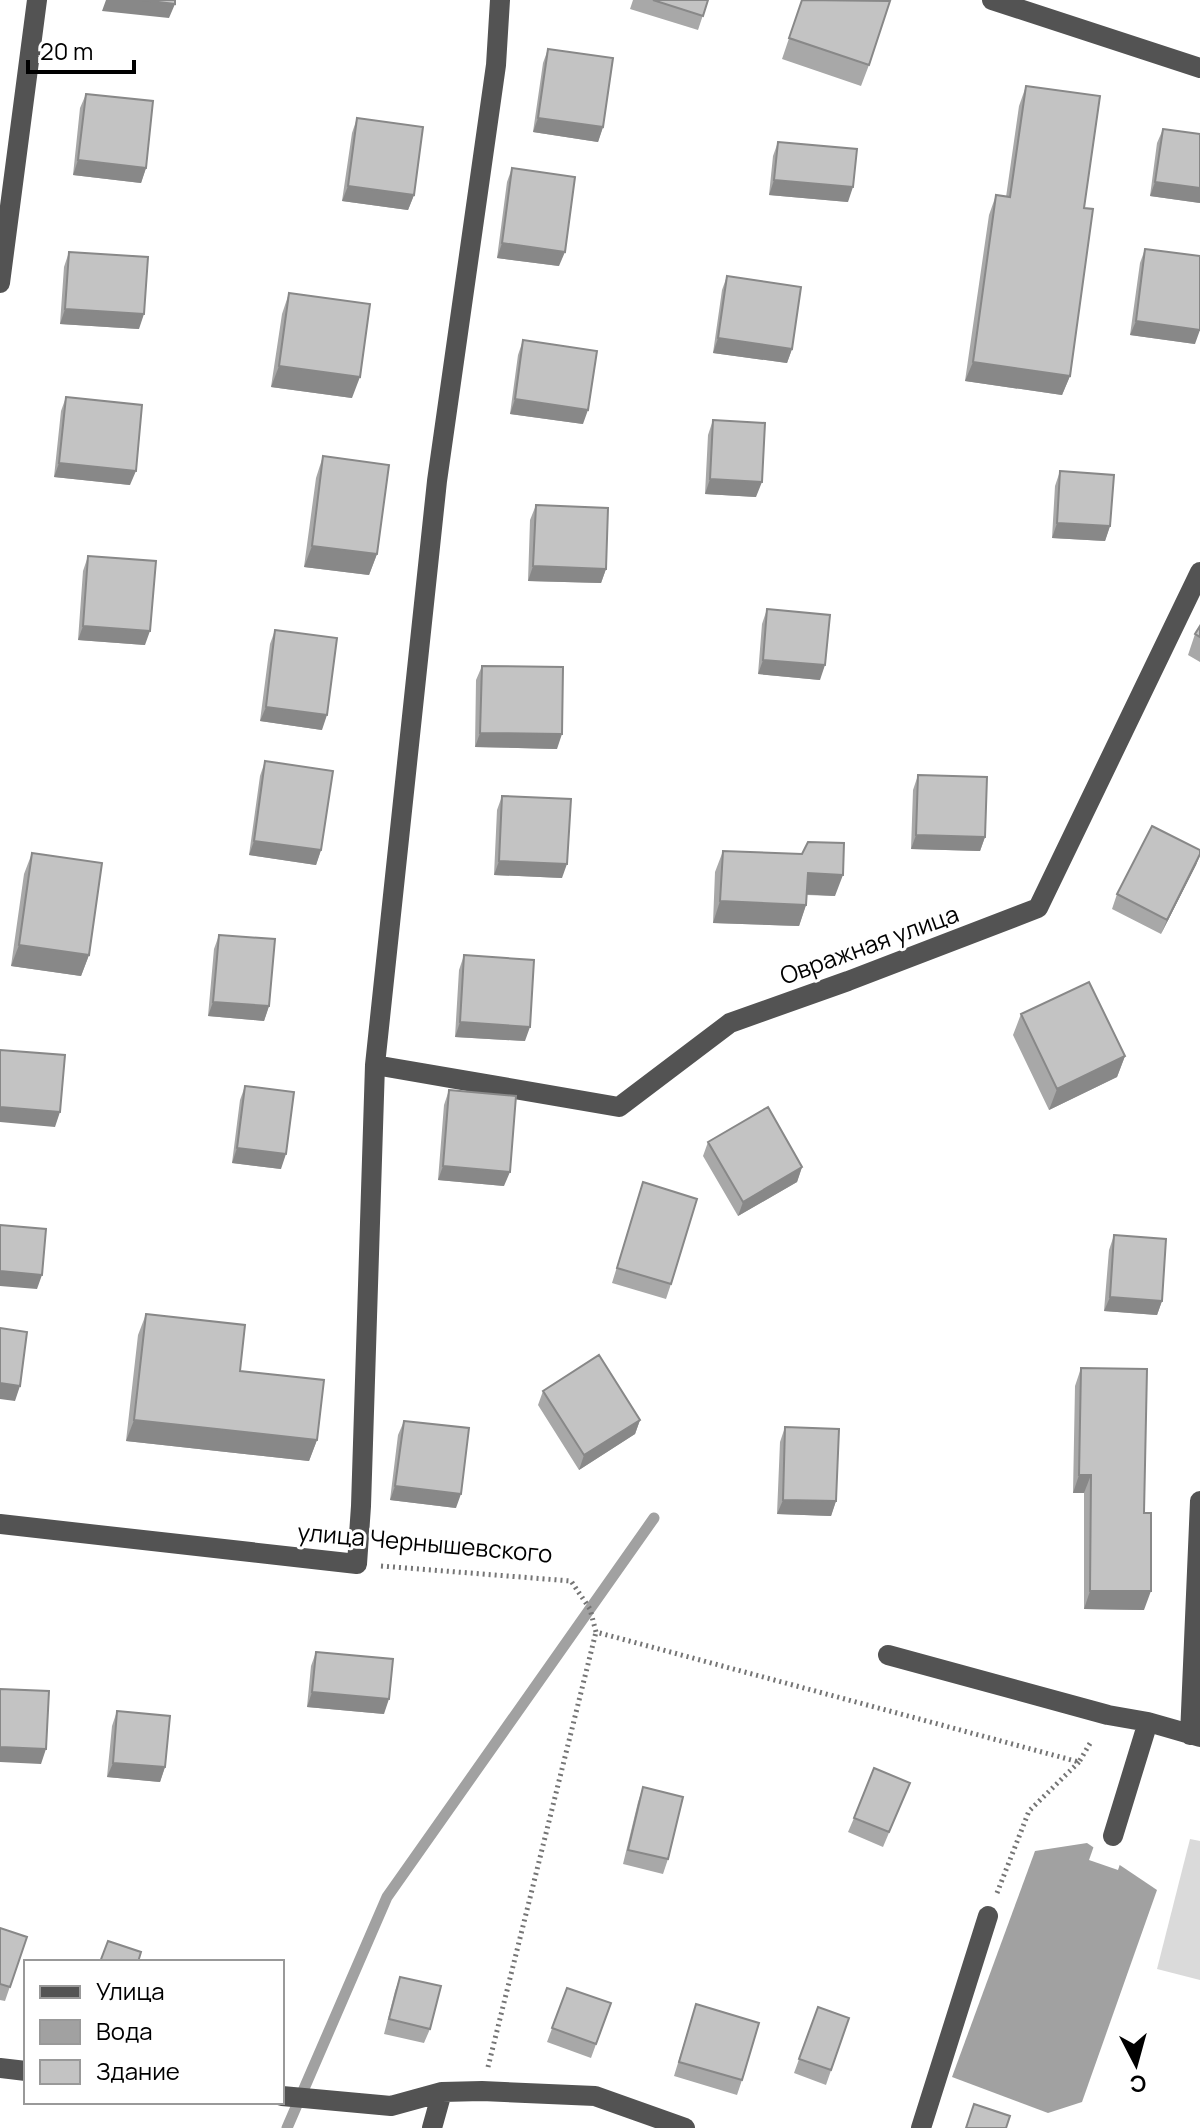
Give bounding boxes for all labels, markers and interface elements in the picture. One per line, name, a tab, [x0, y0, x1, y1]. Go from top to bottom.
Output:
scale bar	[28, 24, 134, 74]
text: 20 m	[40, 34, 93, 67]
street label: Овражная улица	[775, 896, 963, 992]
street label: улица Чернышевского	[296, 1514, 554, 1570]
legend	[24, 1960, 284, 2104]
text: Улица	[96, 1974, 165, 2007]
text: Вода	[96, 2014, 153, 2047]
north arrow	[1096, 2024, 1176, 2104]
text: Здание	[96, 2054, 180, 2087]
text: С	[1128, 2068, 1148, 2100]

